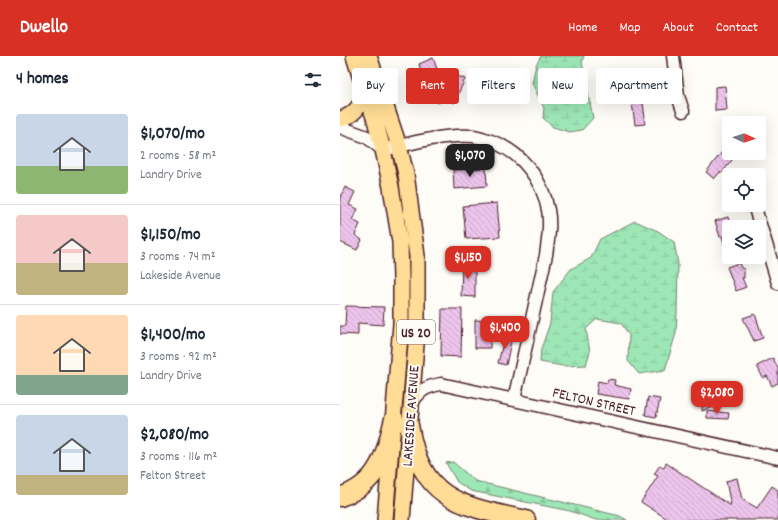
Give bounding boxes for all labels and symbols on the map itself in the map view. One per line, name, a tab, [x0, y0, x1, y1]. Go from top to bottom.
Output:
north arrow	[722, 116, 766, 160]
pin: $1,070	[437, 144, 503, 178]
pin: $1,150	[435, 246, 501, 280]
pin: $1,400	[472, 316, 538, 350]
road number: US 20	[397, 320, 435, 344]
street label: LAKESIDE AVENUE	[397, 365, 427, 467]
pin: $2,080	[684, 381, 750, 415]
street label: FELTON STREET	[550, 383, 637, 423]

